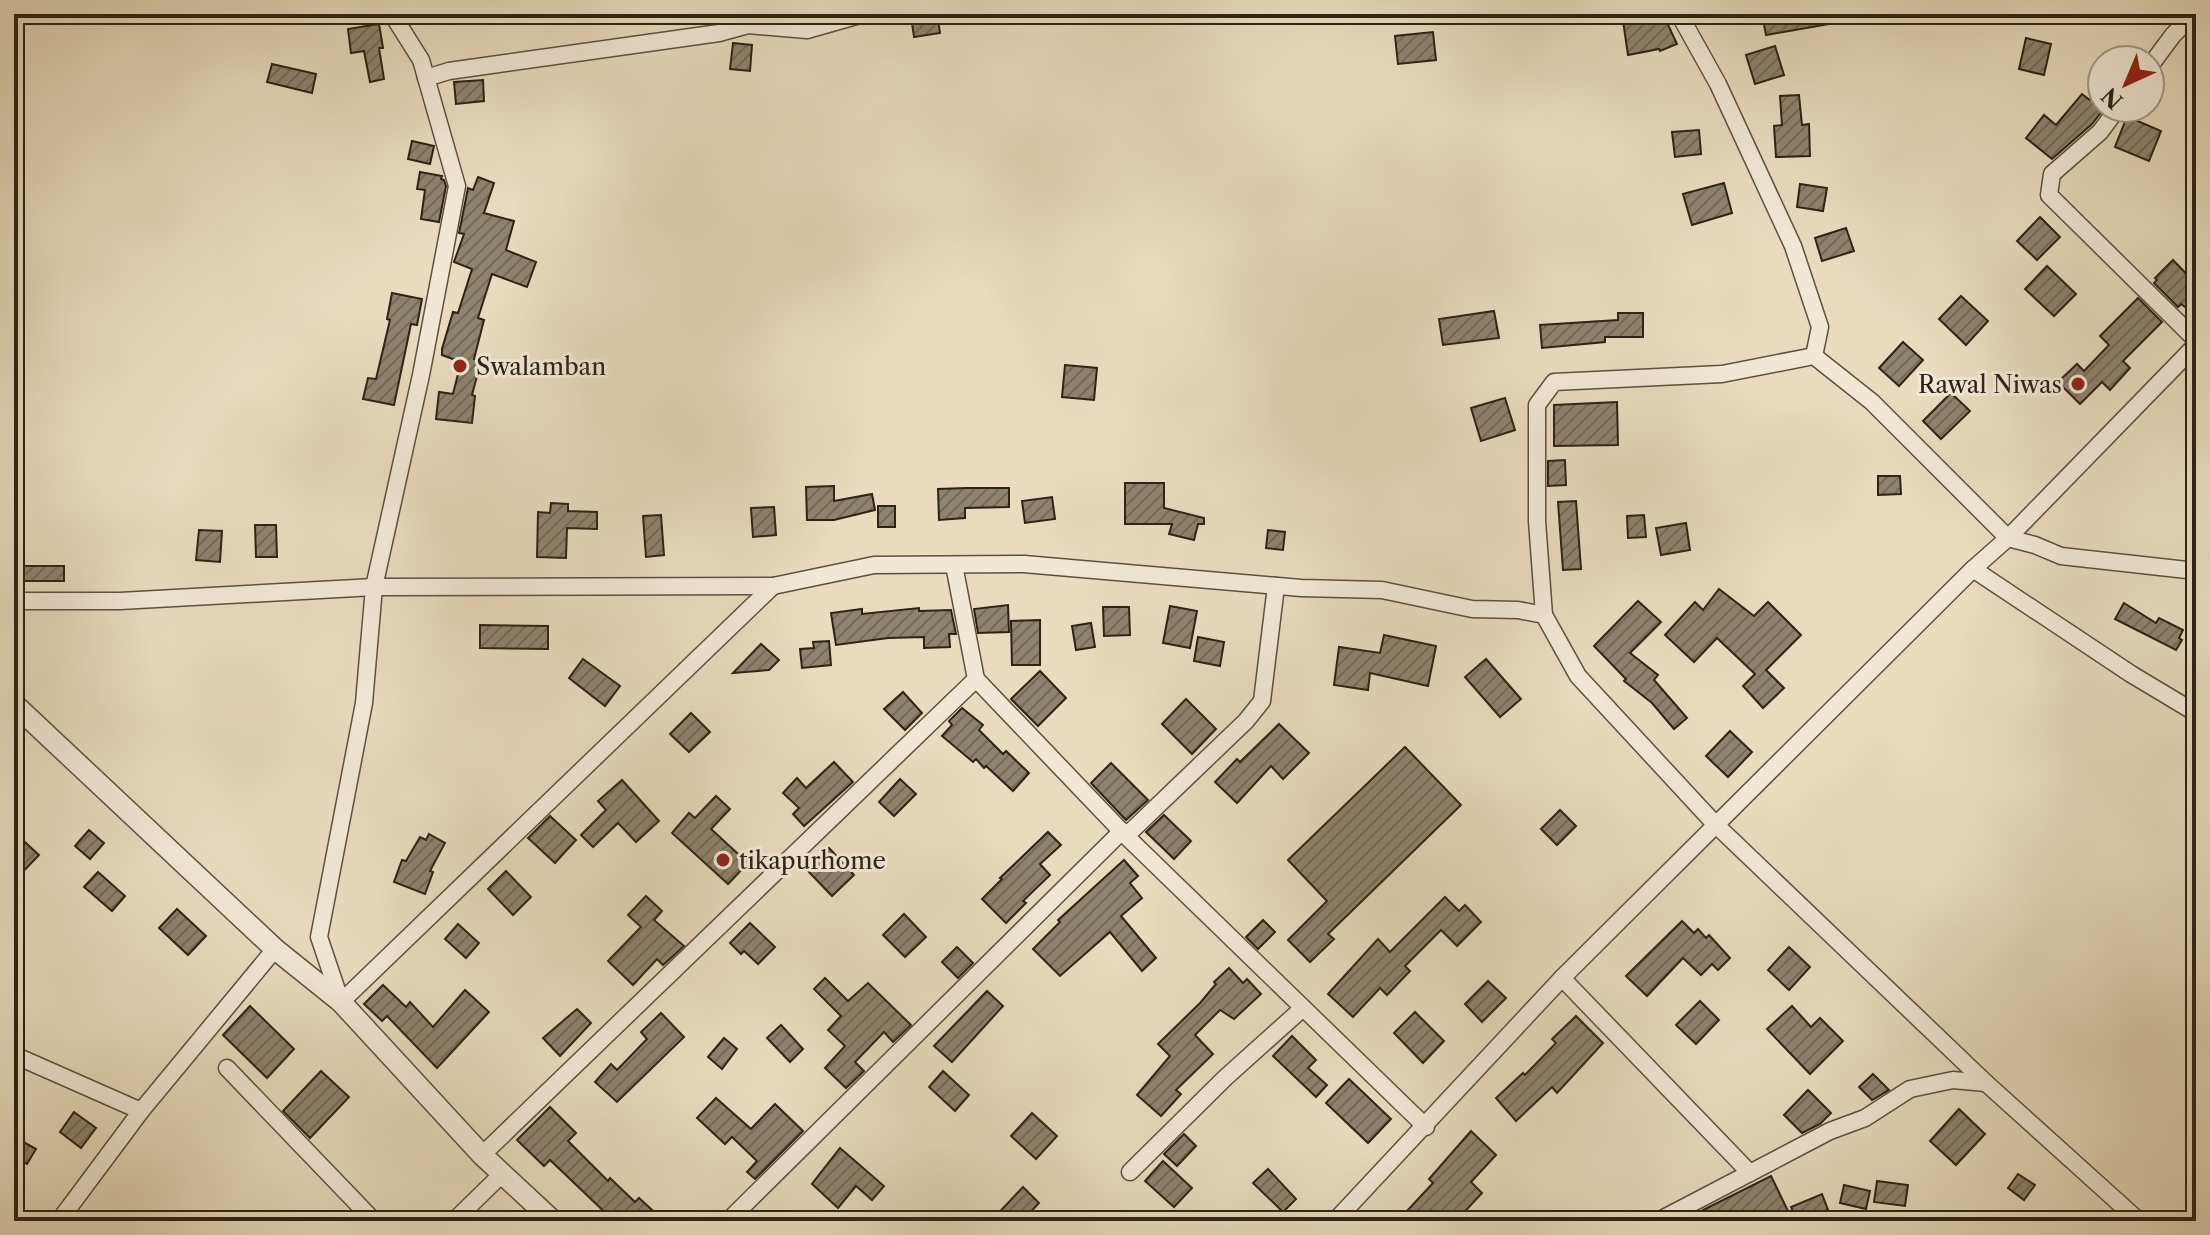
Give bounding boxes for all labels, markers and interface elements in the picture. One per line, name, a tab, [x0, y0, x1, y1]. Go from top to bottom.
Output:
north arrow	[2086, 44, 2166, 124]
text: N	[2096, 82, 2129, 114]
place label: Swalamban	[476, 352, 606, 381]
marker: Swalamban	[451, 357, 469, 375]
place label: Rawal Niwas	[1918, 370, 2062, 399]
marker: Rawal Niwas	[2069, 375, 2087, 393]
place label: tikapurhome	[739, 846, 886, 875]
marker: tikapurhome	[714, 851, 732, 869]

